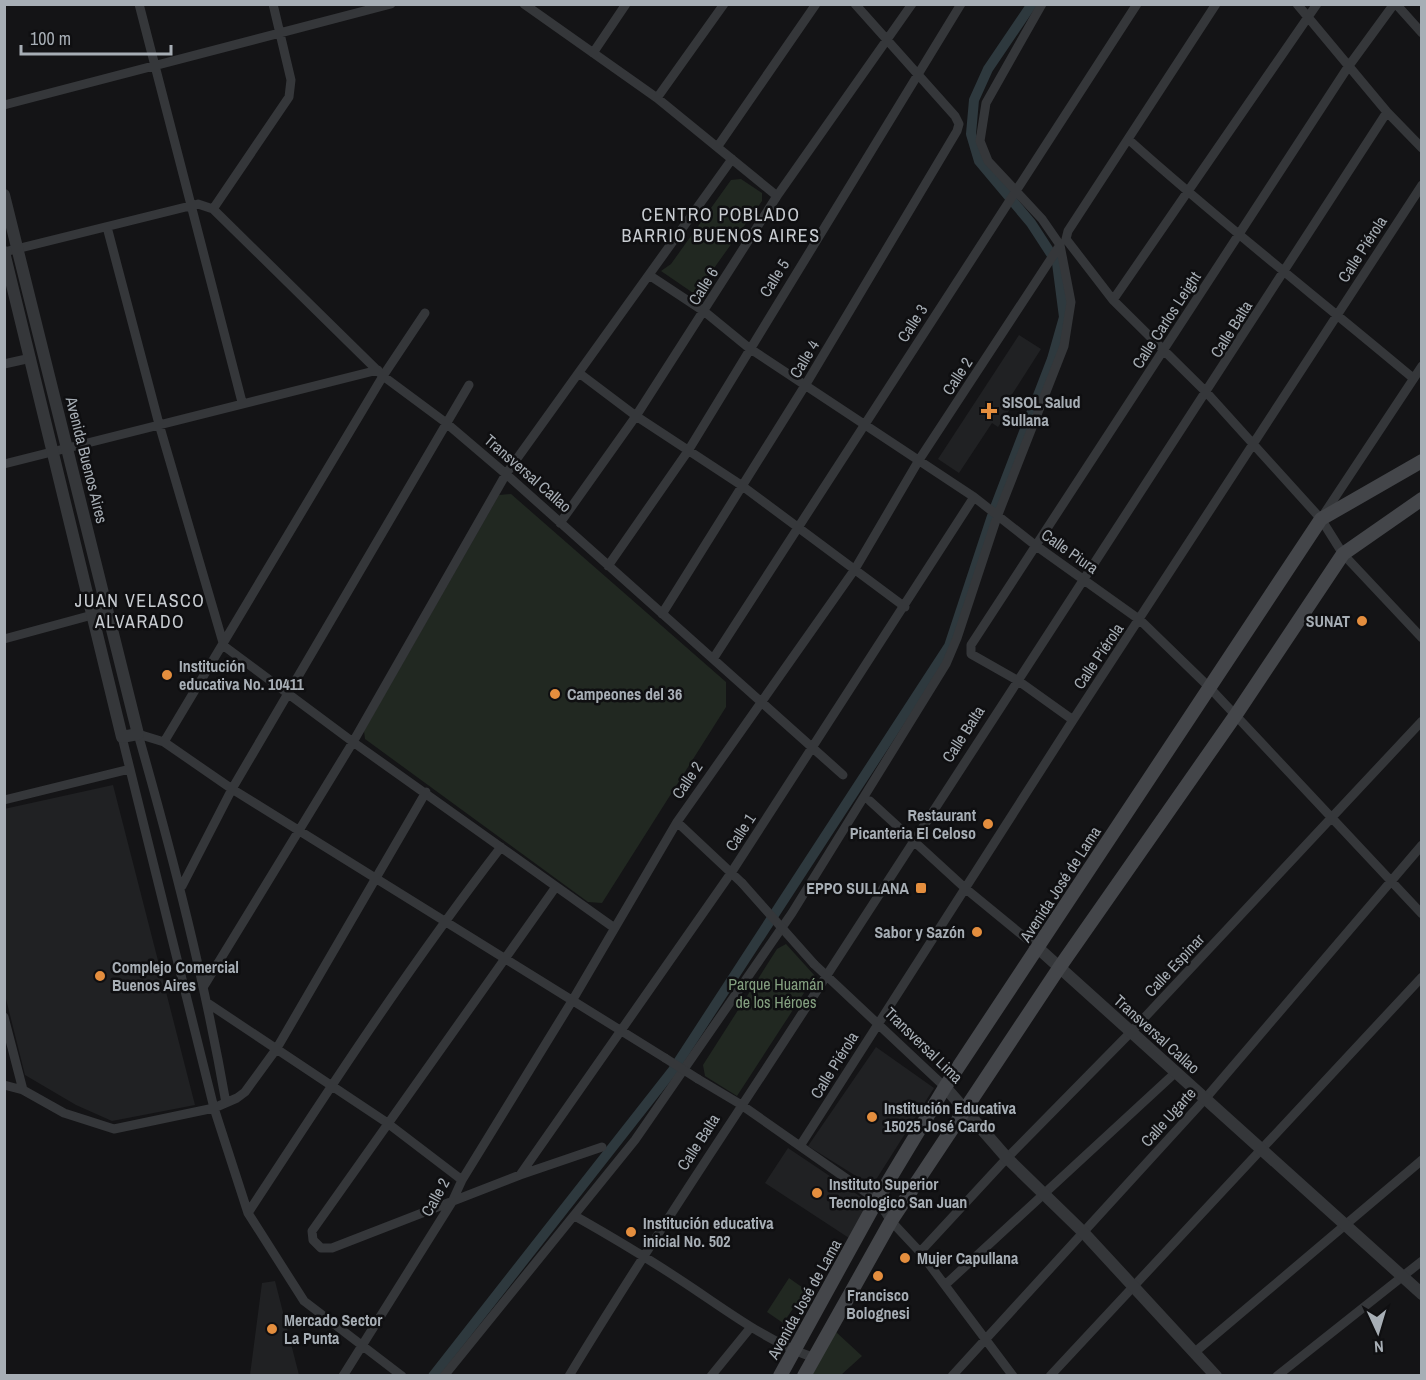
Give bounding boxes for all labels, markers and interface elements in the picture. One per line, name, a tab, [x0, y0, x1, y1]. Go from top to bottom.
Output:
scale bar	[21, 18, 171, 56]
text: 100 m	[30, 26, 71, 51]
district label: CENTRO POBLADO BARRIO BUENOS AIRES	[621, 202, 821, 248]
street label: Calle Piérola	[1332, 211, 1392, 286]
street label: Calle 5	[754, 255, 794, 301]
street label: Calle 6	[683, 263, 723, 309]
street label: Calle Carlos Leight	[1126, 267, 1206, 373]
street label: Calle Balta	[1205, 296, 1258, 362]
street label: Calle 3	[892, 300, 932, 346]
street label: Calle 4	[784, 336, 824, 382]
street label: Calle 2	[937, 353, 977, 399]
place label: SISOL Salud Sullana	[1002, 391, 1081, 431]
street label: Avenida Buenos Aires	[60, 393, 113, 526]
marker: SISOL Salud Sullana	[980, 402, 998, 420]
street label: Transversal Callao	[480, 429, 576, 517]
street label: Calle Piura	[1037, 523, 1103, 579]
district label: JUAN VELASCO ALVARADO	[75, 588, 205, 634]
place label: SUNAT	[1306, 610, 1350, 632]
marker: SUNAT	[1355, 614, 1369, 628]
street label: Calle Piérola	[1068, 618, 1129, 693]
place label: Institución educativa No. 10411	[179, 655, 304, 695]
marker: Institución educativa No. 10411	[160, 668, 174, 682]
place label: Campeones del 36	[567, 683, 682, 705]
marker: Campeones del 36	[548, 687, 562, 701]
street label: Calle Balta	[936, 701, 990, 767]
street label: Calle 2	[666, 757, 708, 803]
place label: Restaurant Picanteria El Celoso	[850, 804, 977, 844]
street label: Calle 1	[720, 808, 761, 855]
marker: Restaurant Picanteria El Celoso	[981, 817, 995, 831]
street label: Avenida José de Lama	[1014, 821, 1106, 947]
place label: EPPO SULLANA	[806, 877, 910, 899]
marker: EPPO SULLANA	[914, 881, 928, 895]
place label: Sabor y Sazón	[875, 921, 965, 943]
marker: Sabor y Sazón	[970, 925, 984, 939]
street label: Calle Espinar	[1139, 928, 1209, 1001]
place label: Complejo Comercial Buenos Aires	[112, 956, 239, 996]
marker: Complejo Comercial Buenos Aires	[93, 969, 107, 983]
park label: Parque Huamán de los Héroes	[728, 973, 824, 1013]
street label: Transversal Callao	[1109, 989, 1205, 1079]
street label: Transversal Lima	[880, 1002, 968, 1088]
street label: Calle Piérola	[805, 1027, 864, 1103]
street label: Calle Ugarte	[1135, 1083, 1201, 1151]
place label: Institución Educativa 15025 José Cardo	[884, 1097, 1017, 1137]
street label: Calle Balta	[671, 1109, 725, 1175]
marker: Institución Educativa 15025 José Cardo	[865, 1110, 879, 1124]
place label: Instituto Superior Tecnologico San Juan	[829, 1173, 967, 1213]
street label: Calle 2	[415, 1174, 455, 1220]
marker: Instituto Superior Tecnologico San Juan	[810, 1186, 824, 1200]
place label: Institución educativa inicial No. 502	[643, 1212, 774, 1252]
marker: Institución educativa inicial No. 502	[624, 1225, 638, 1239]
street label: Avenida José de Lama	[761, 1234, 846, 1364]
place label: Mujer Capullana	[917, 1247, 1019, 1269]
marker: Mujer Capullana	[898, 1251, 912, 1265]
marker: Francisco Bolognesi	[871, 1269, 885, 1283]
place label: Francisco Bolognesi	[846, 1284, 910, 1324]
north arrow	[1348, 1302, 1408, 1362]
place label: Mercado Sector La Punta	[284, 1309, 383, 1349]
marker: Mercado Sector La Punta	[265, 1322, 279, 1336]
text: N	[1374, 1336, 1385, 1358]

